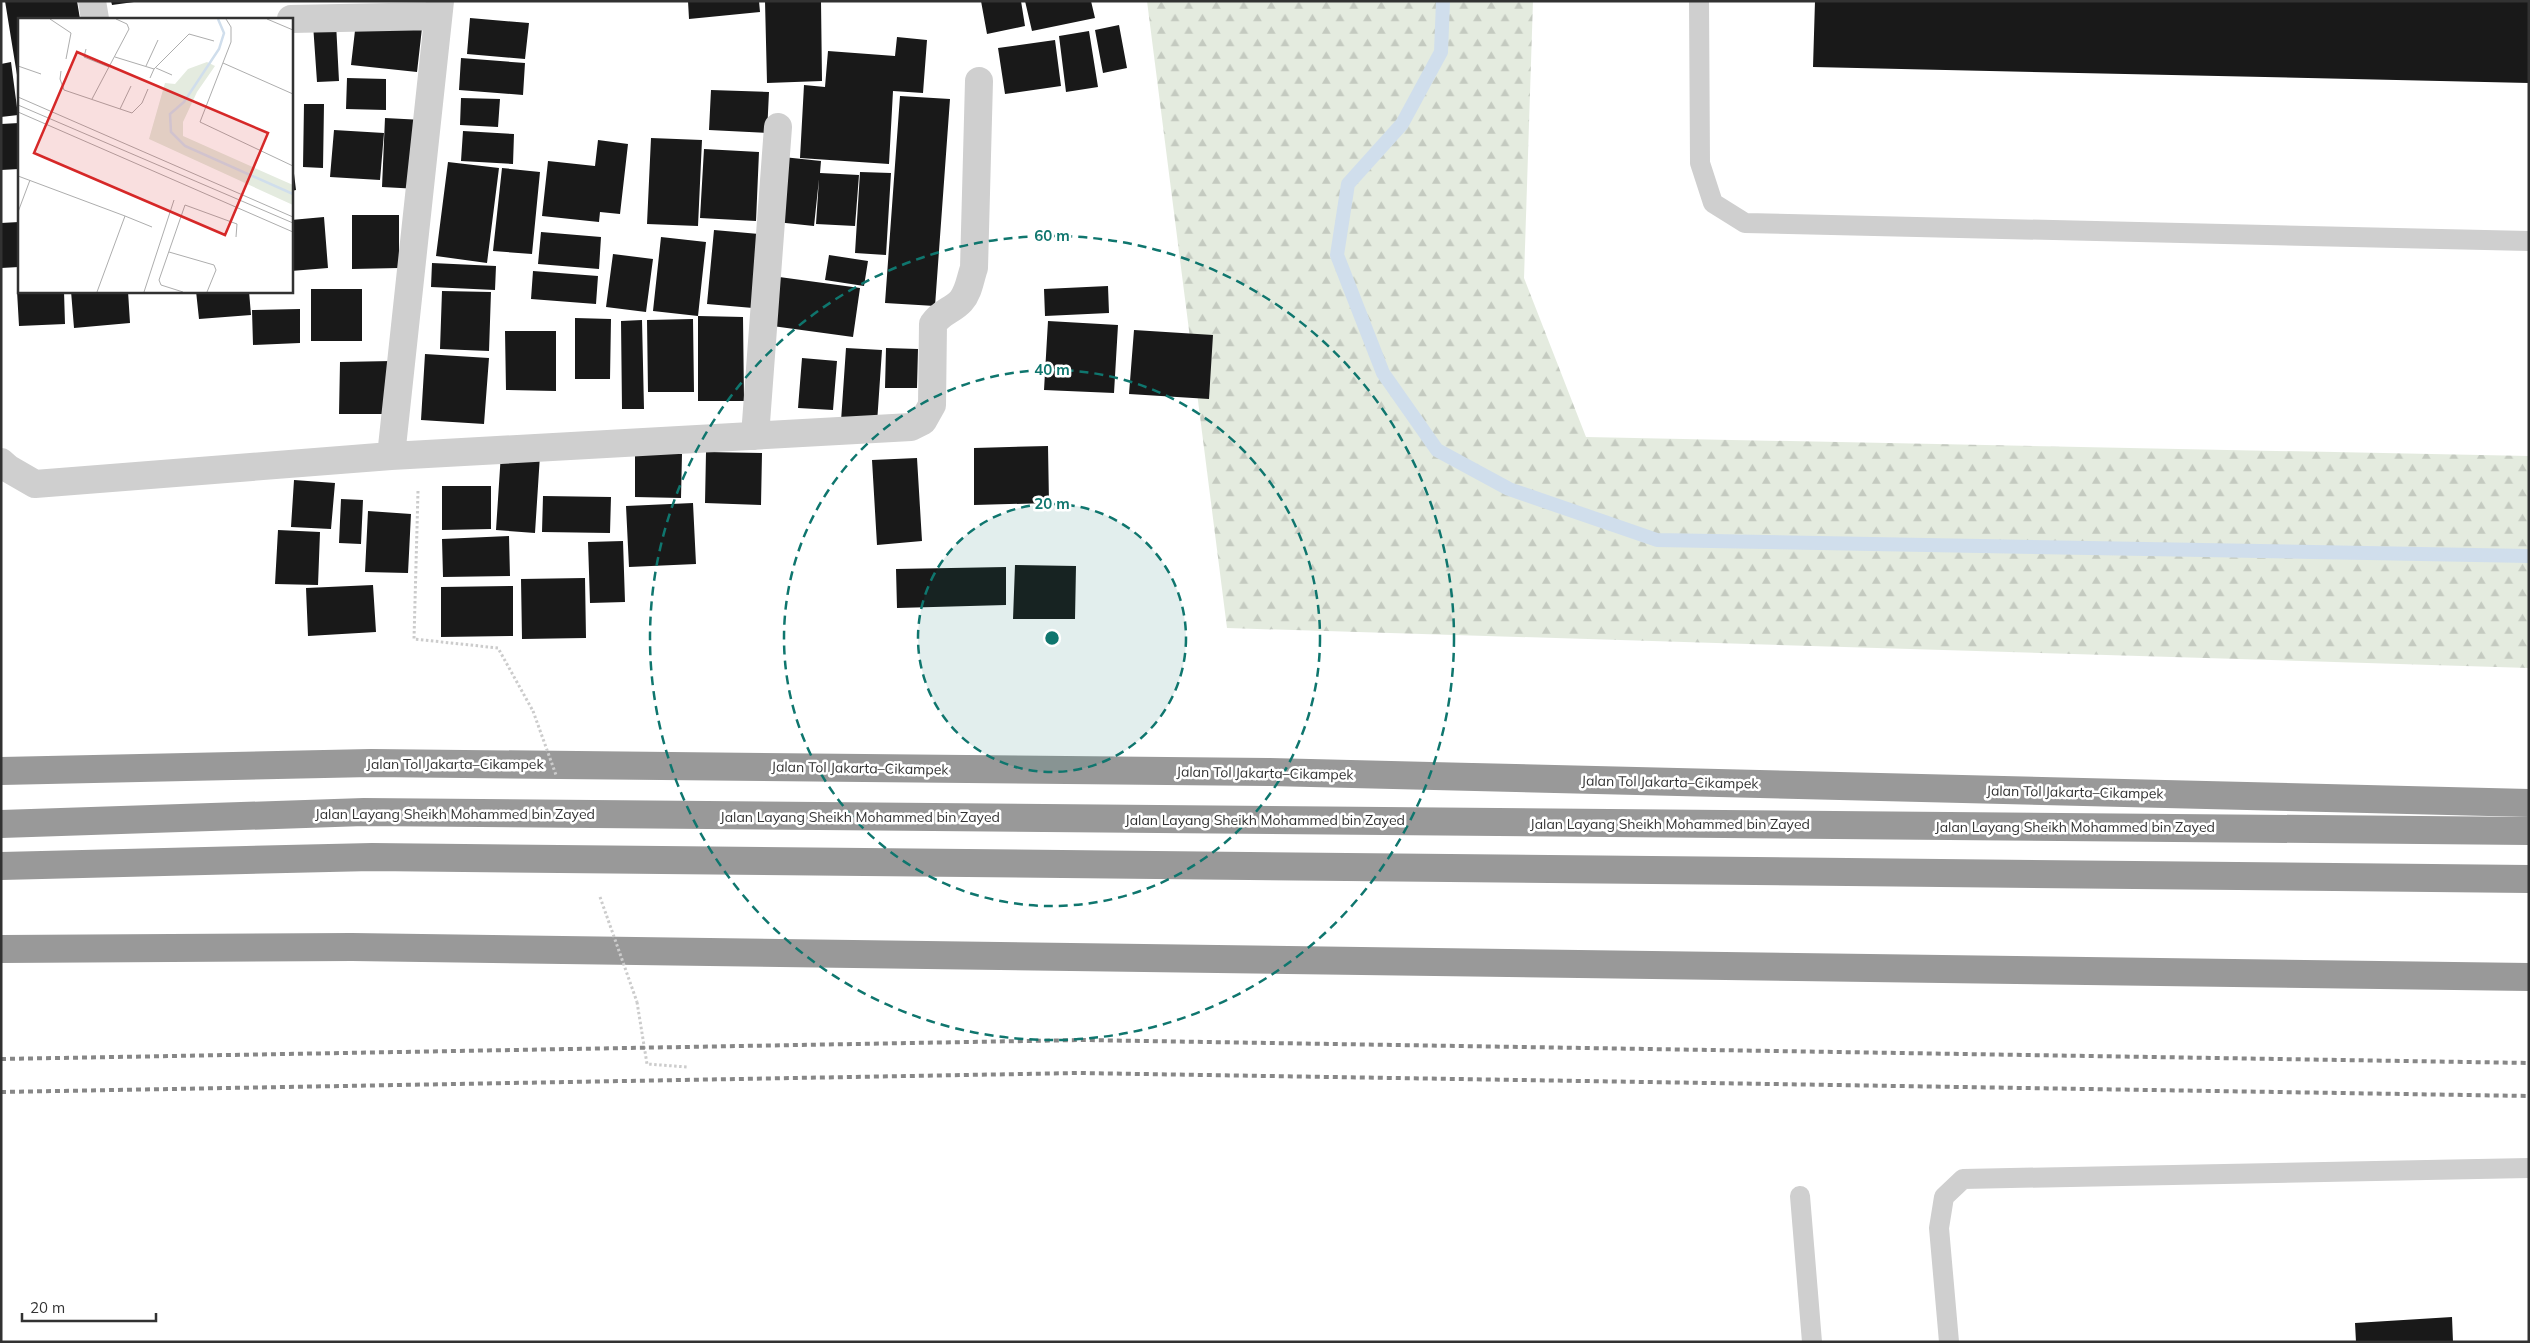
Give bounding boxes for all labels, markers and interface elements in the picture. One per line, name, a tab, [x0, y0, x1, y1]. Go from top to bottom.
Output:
inset map	[18, 18, 292, 292]
text: 60 m	[1034, 226, 1070, 245]
text: 40 m	[1034, 360, 1070, 379]
text: 20 m	[1034, 494, 1070, 513]
centre of rings	[1043, 629, 1061, 647]
street label: Jalan Tol Jakarta–Cikampek	[366, 755, 544, 773]
street label: Jalan Tol Jakarta–Cikampek	[771, 757, 950, 779]
street label: Jalan Tol Jakarta–Cikampek	[1176, 762, 1355, 784]
street label: Jalan Tol Jakarta–Cikampek	[1581, 771, 1760, 793]
street label: Jalan Tol Jakarta–Cikampek	[1986, 781, 2165, 803]
street label: Jalan Layang Sheikh Mohammed bin Zayed	[315, 805, 595, 823]
street label: Jalan Layang Sheikh Mohammed bin Zayed	[720, 808, 1000, 826]
street label: Jalan Layang Sheikh Mohammed bin Zayed	[1125, 811, 1405, 829]
street label: Jalan Layang Sheikh Mohammed bin Zayed	[1530, 815, 1810, 833]
street label: Jalan Layang Sheikh Mohammed bin Zayed	[1935, 818, 2215, 836]
scale bar	[22, 1290, 156, 1322]
text: 20 m	[30, 1298, 65, 1317]

